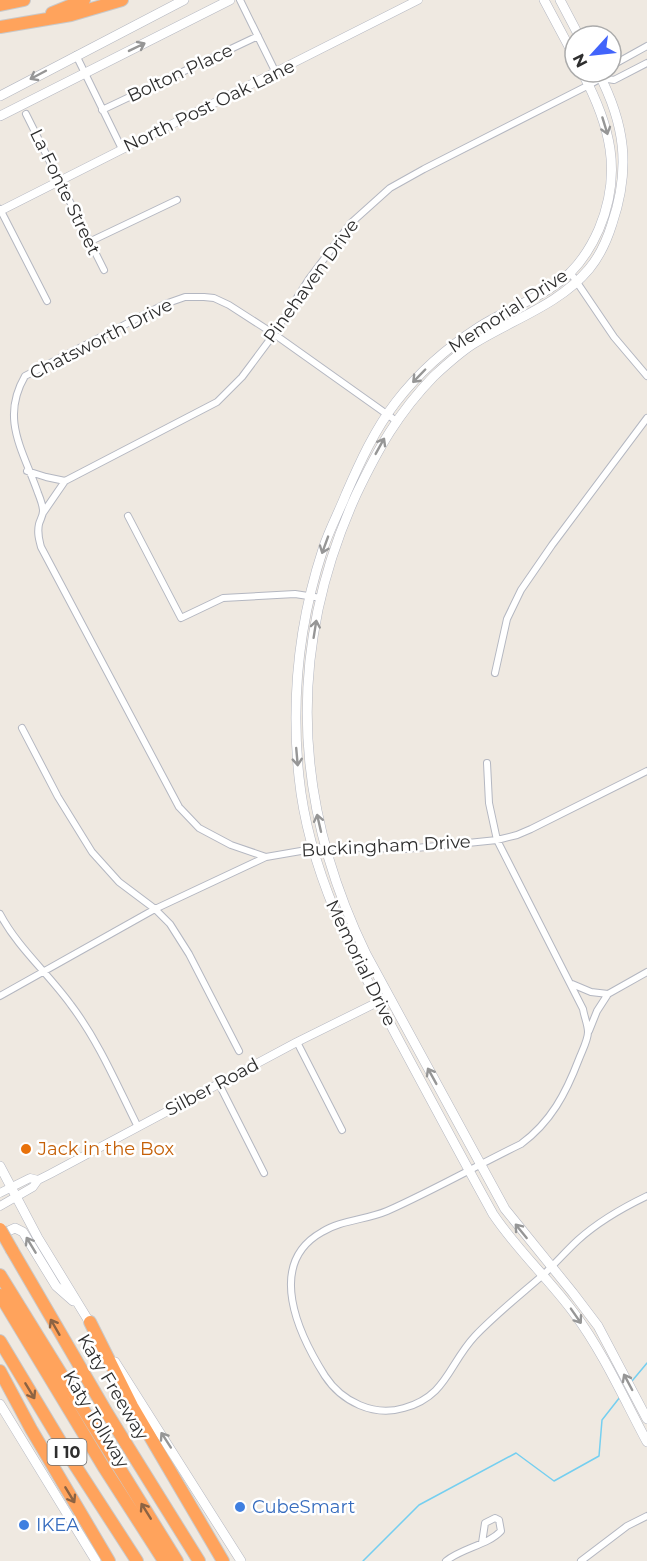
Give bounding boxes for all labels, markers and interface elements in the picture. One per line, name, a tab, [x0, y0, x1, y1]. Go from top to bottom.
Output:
north arrow	[563, 24, 623, 84]
street label: Bolton Place	[124, 39, 236, 107]
one-way arrow	[128, 40, 146, 52]
text: N	[569, 51, 591, 71]
street label: North Post Oak Lane	[120, 55, 298, 157]
one-way arrow	[29, 70, 47, 81]
one-way arrow	[600, 116, 611, 135]
street label: La Fonte Street	[25, 125, 105, 259]
street label: Pinehaven Drive	[259, 215, 363, 347]
street label: Memorial Drive	[444, 264, 572, 358]
street label: Chatsworth Drive	[26, 293, 176, 384]
one-way arrow	[412, 368, 427, 383]
one-way arrow	[375, 438, 386, 456]
one-way arrow	[319, 535, 330, 553]
one-way arrow	[309, 620, 320, 639]
one-way arrow	[292, 747, 303, 767]
one-way arrow	[312, 814, 324, 833]
street label: Buckingham Drive	[301, 831, 471, 861]
street label: Memorial Drive	[321, 896, 401, 1030]
street label: Silber Road	[161, 1053, 263, 1121]
one-way arrow	[426, 1068, 437, 1086]
place label: Jack in the Box	[37, 1138, 174, 1160]
marker: Jack in the Box	[19, 1142, 33, 1156]
one-way arrow	[514, 1223, 527, 1239]
one-way arrow	[25, 1237, 37, 1254]
one-way arrow	[570, 1307, 582, 1323]
one-way arrow	[49, 1319, 61, 1336]
street label: Katy Freeway	[73, 1330, 153, 1444]
street label: Katy Tollway	[58, 1366, 134, 1472]
one-way arrow	[622, 1374, 633, 1392]
one-way arrow	[24, 1382, 36, 1399]
one-way arrow	[159, 1432, 171, 1449]
road number: I 10	[48, 1439, 86, 1465]
one-way arrow	[64, 1486, 76, 1503]
place label: CubeSmart	[252, 1496, 355, 1518]
marker: CubeSmart	[233, 1500, 247, 1514]
one-way arrow	[140, 1503, 152, 1520]
place label: IKEA	[36, 1514, 79, 1536]
marker: IKEA	[17, 1518, 31, 1532]

